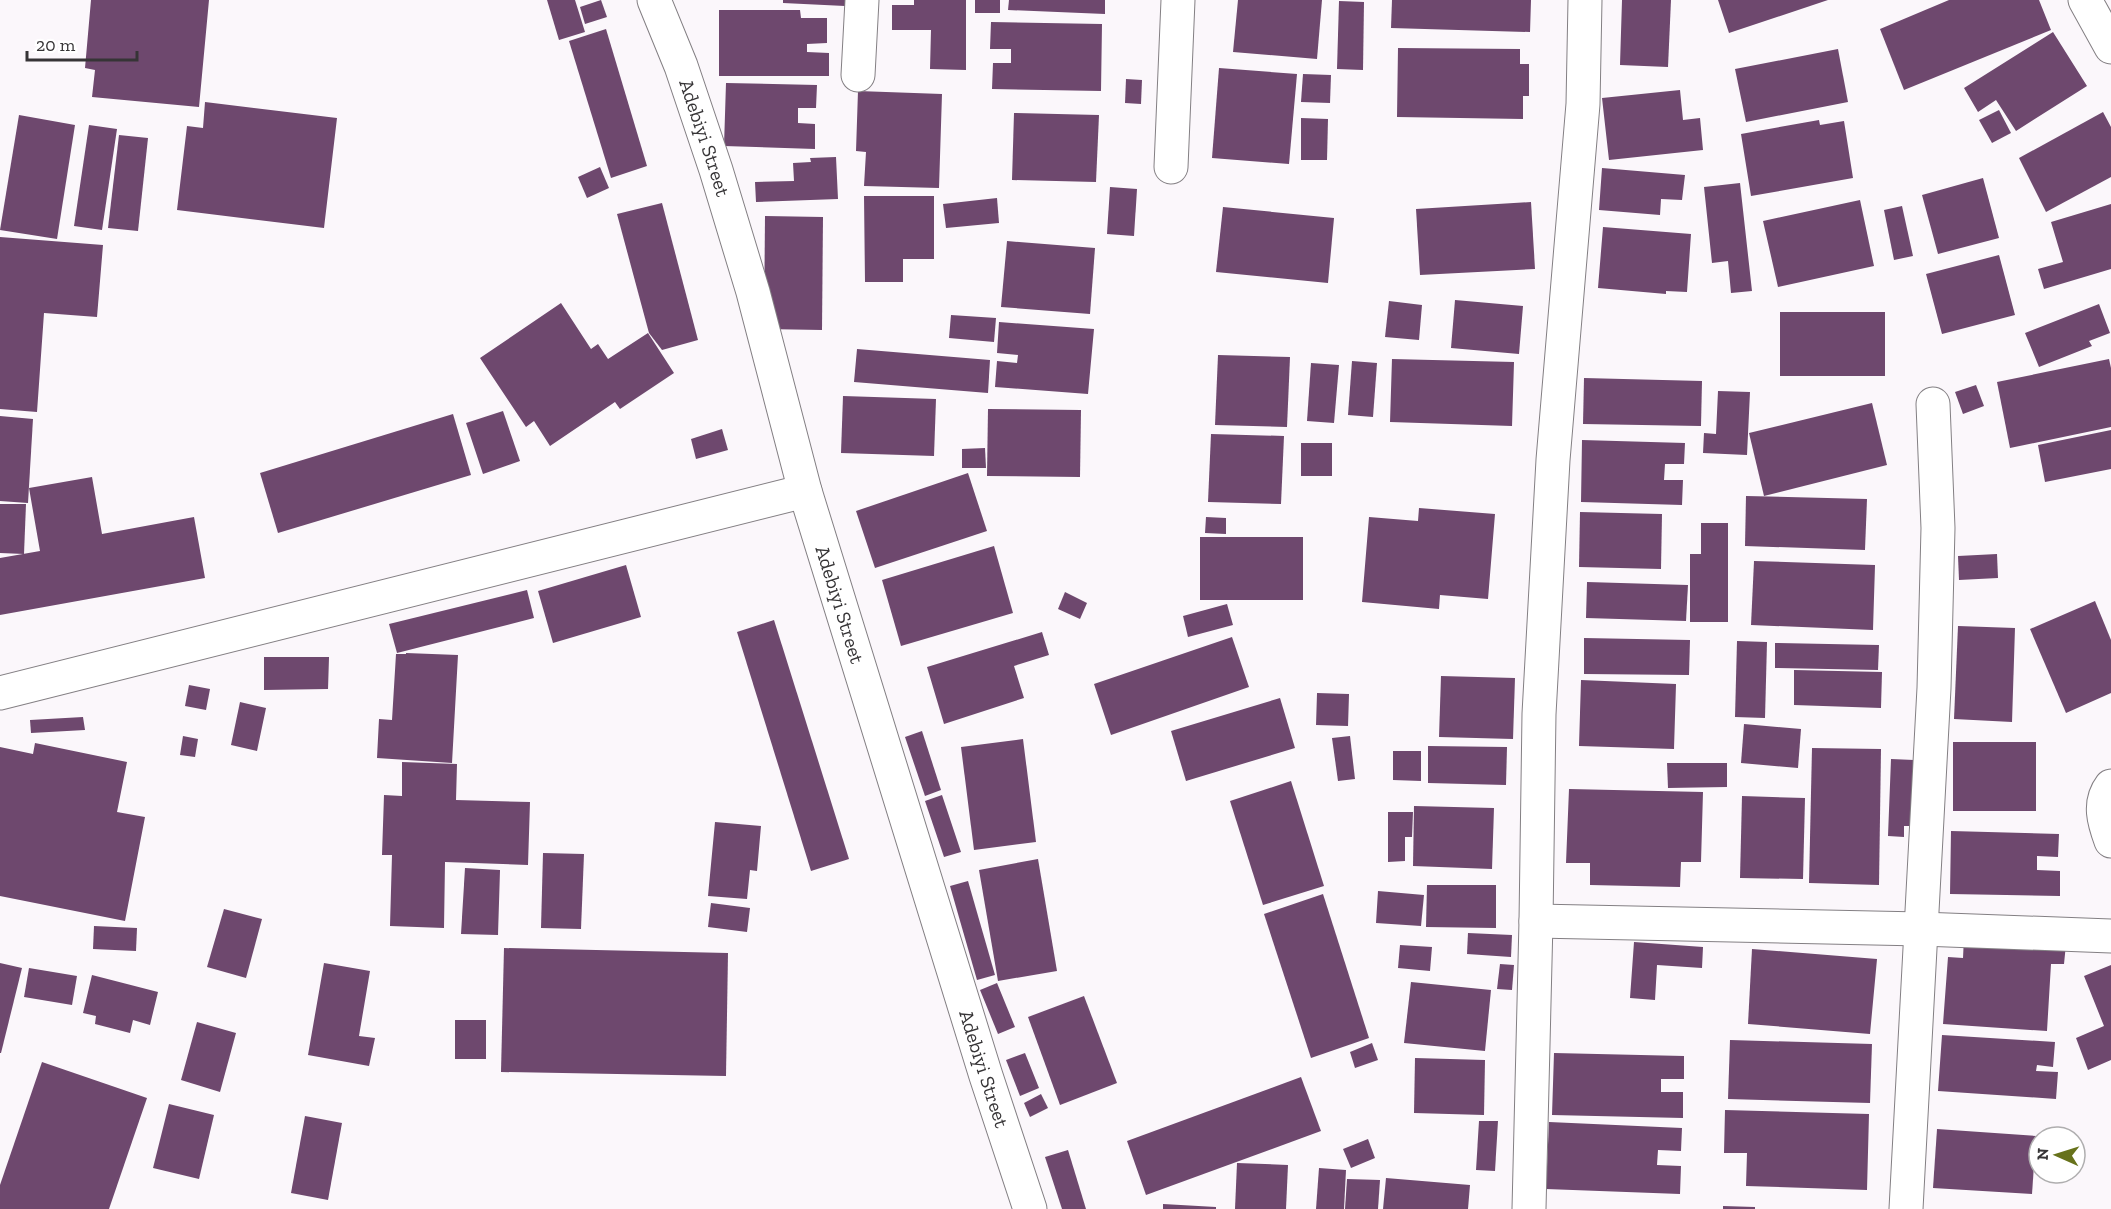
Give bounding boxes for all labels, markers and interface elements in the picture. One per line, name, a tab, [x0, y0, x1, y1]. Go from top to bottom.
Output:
scale bar	[27, 24, 136, 62]
text: 20 m	[36, 34, 76, 56]
street label: Adebiyi Street	[674, 76, 736, 200]
street label: Adebiyi Street	[811, 543, 870, 667]
street label: Adebiyi Street	[954, 1007, 1014, 1131]
north arrow	[2027, 1125, 2087, 1185]
text: N	[2033, 1148, 2052, 1161]

